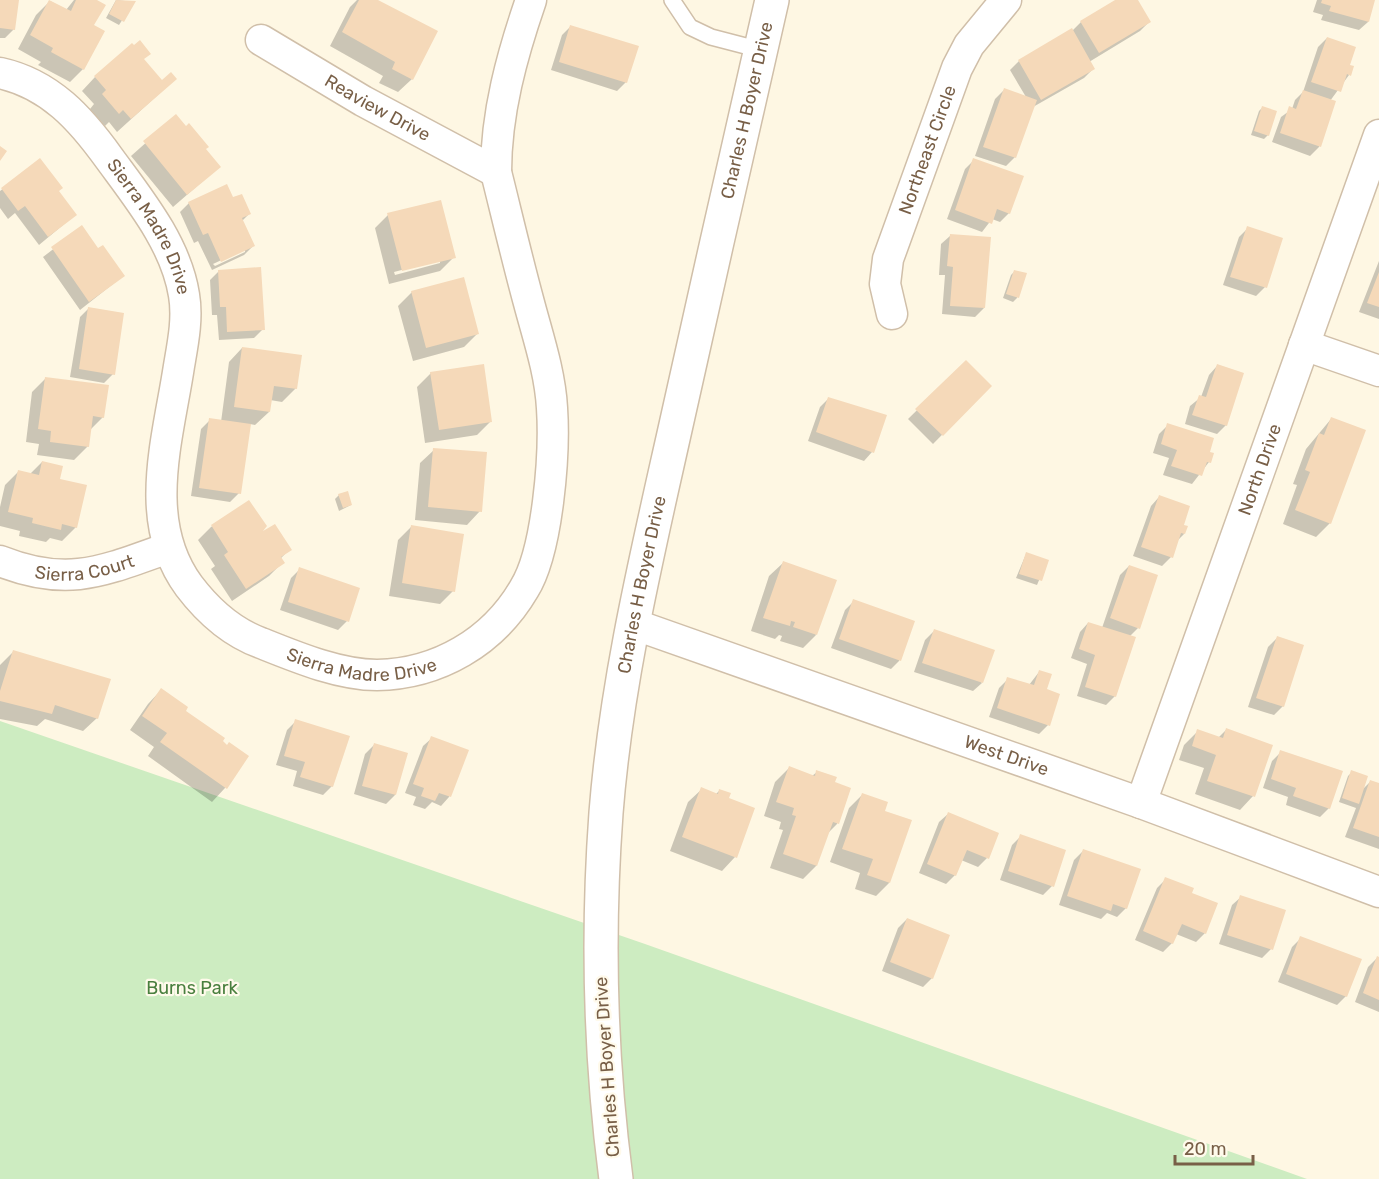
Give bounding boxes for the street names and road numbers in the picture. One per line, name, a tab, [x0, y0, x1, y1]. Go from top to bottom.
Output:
street label: Charles H Boyer Drive	[716, 20, 778, 201]
street label: Reaview Drive	[321, 70, 434, 146]
street label: Northeast Circle	[894, 82, 961, 217]
street label: Sierra Madre Drive	[102, 154, 195, 296]
street label: North Drive	[1233, 421, 1286, 518]
street label: Charles H Boyer Drive	[613, 494, 671, 675]
street label: Sierra Court	[33, 550, 137, 586]
street label: Sierra Madre Drive	[284, 643, 440, 686]
street label: West Drive	[961, 731, 1052, 781]
street label: Charles H Boyer Drive	[590, 976, 624, 1158]

